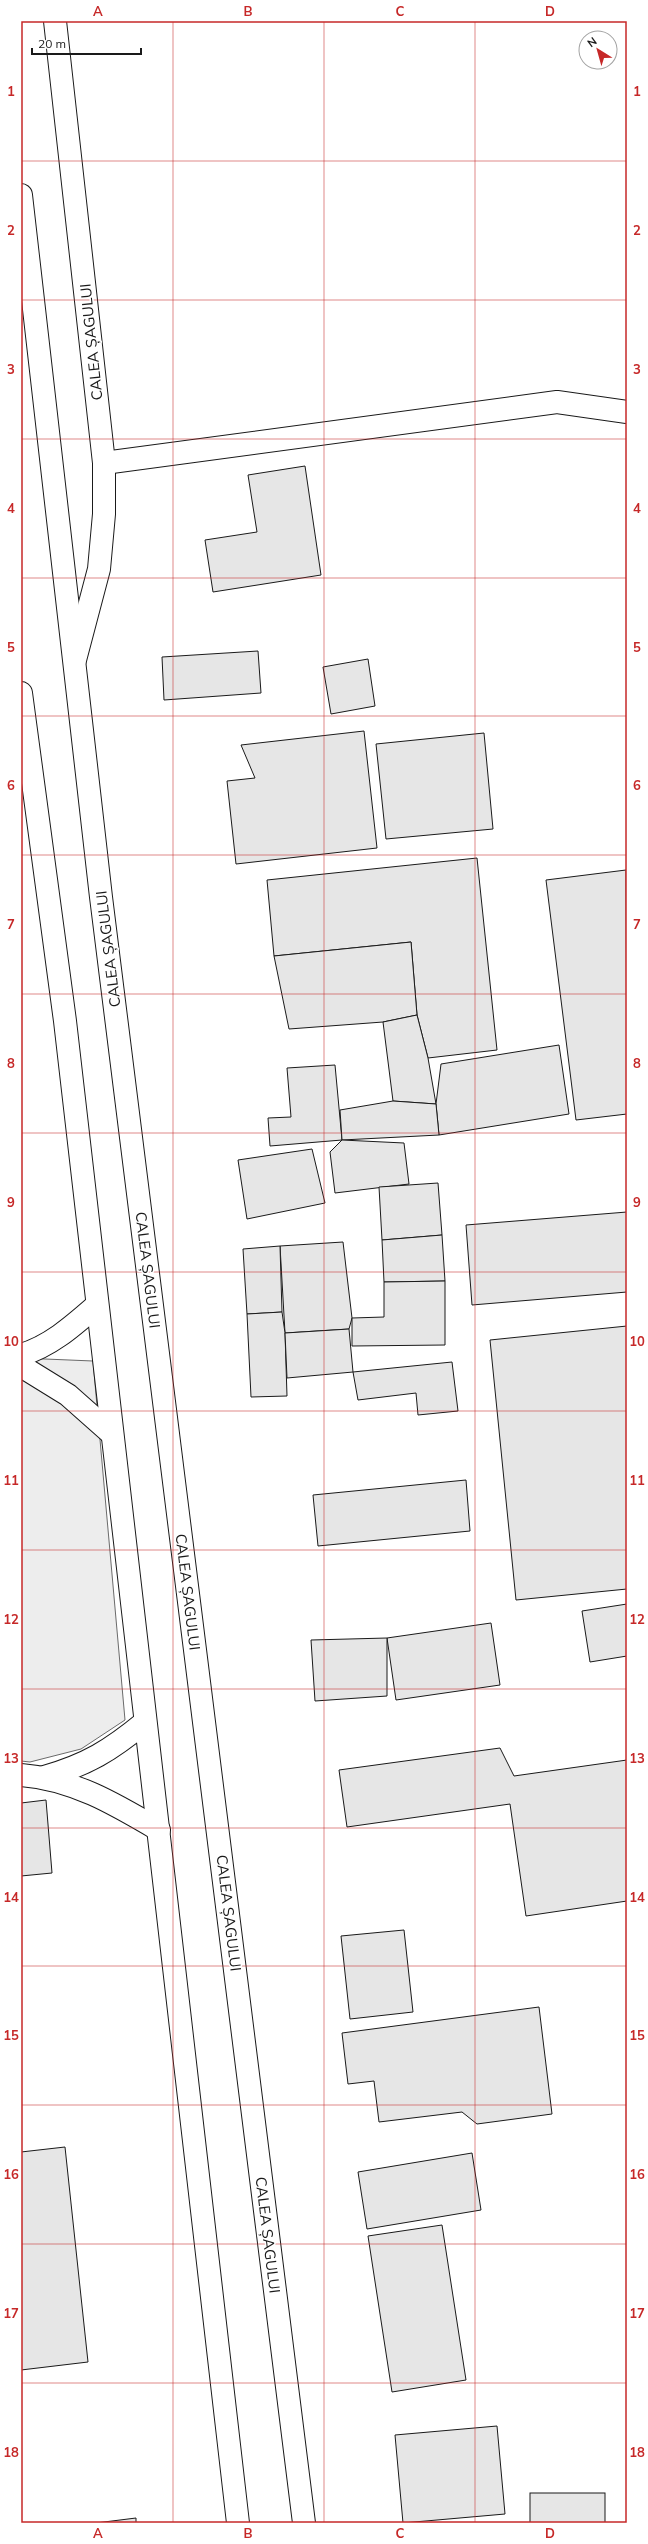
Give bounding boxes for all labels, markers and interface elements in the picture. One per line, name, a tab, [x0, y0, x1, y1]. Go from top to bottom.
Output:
text: A	[93, 3, 103, 19]
text: B	[244, 3, 253, 19]
text: C	[396, 3, 405, 19]
text: D	[545, 3, 555, 19]
scale bar	[32, 30, 141, 56]
north arrow	[578, 30, 618, 70]
text: N	[584, 34, 600, 50]
text: 20 m	[38, 36, 66, 51]
text: 1	[7, 83, 15, 99]
text: 1	[633, 83, 641, 99]
text: 2	[7, 222, 15, 238]
text: 2	[633, 222, 641, 238]
street label: CALEA ȘAGULUI	[75, 283, 107, 401]
text: 3	[7, 361, 15, 377]
text: 3	[633, 361, 641, 377]
text: 4	[7, 500, 15, 516]
text: 4	[633, 500, 641, 516]
text: 5	[7, 639, 15, 655]
text: 5	[633, 639, 641, 655]
text: 6	[7, 777, 15, 793]
text: 6	[633, 777, 641, 793]
street label: CALEA ȘAGULUI	[91, 890, 125, 1008]
text: 7	[7, 916, 15, 932]
text: 7	[633, 916, 641, 932]
text: 8	[7, 1055, 15, 1071]
text: 8	[633, 1055, 641, 1071]
text: 9	[7, 1194, 15, 1210]
text: 9	[633, 1194, 641, 1210]
street label: CALEA ȘAGULUI	[131, 1211, 165, 1329]
text: 10	[3, 1333, 19, 1349]
text: 10	[629, 1333, 645, 1349]
text: 11	[3, 1472, 19, 1488]
text: 11	[629, 1472, 645, 1488]
street label: CALEA ȘAGULUI	[171, 1533, 205, 1651]
text: 12	[3, 1611, 19, 1627]
text: 12	[629, 1611, 645, 1627]
text: 13	[3, 1750, 19, 1766]
text: 13	[629, 1750, 645, 1766]
street label: CALEA ȘAGULUI	[212, 1854, 246, 1972]
text: 14	[3, 1889, 19, 1905]
text: 14	[629, 1889, 645, 1905]
text: 15	[3, 2027, 19, 2043]
text: 15	[629, 2027, 645, 2043]
text: 16	[3, 2166, 19, 2182]
text: 16	[629, 2166, 645, 2182]
street label: CALEA ȘAGULUI	[251, 2176, 285, 2294]
text: 17	[3, 2305, 19, 2321]
text: 17	[629, 2305, 645, 2321]
text: 18	[3, 2444, 19, 2460]
text: 18	[629, 2444, 645, 2460]
text: A	[93, 2525, 103, 2541]
text: B	[244, 2525, 253, 2541]
text: C	[396, 2525, 405, 2541]
text: D	[545, 2525, 555, 2541]

